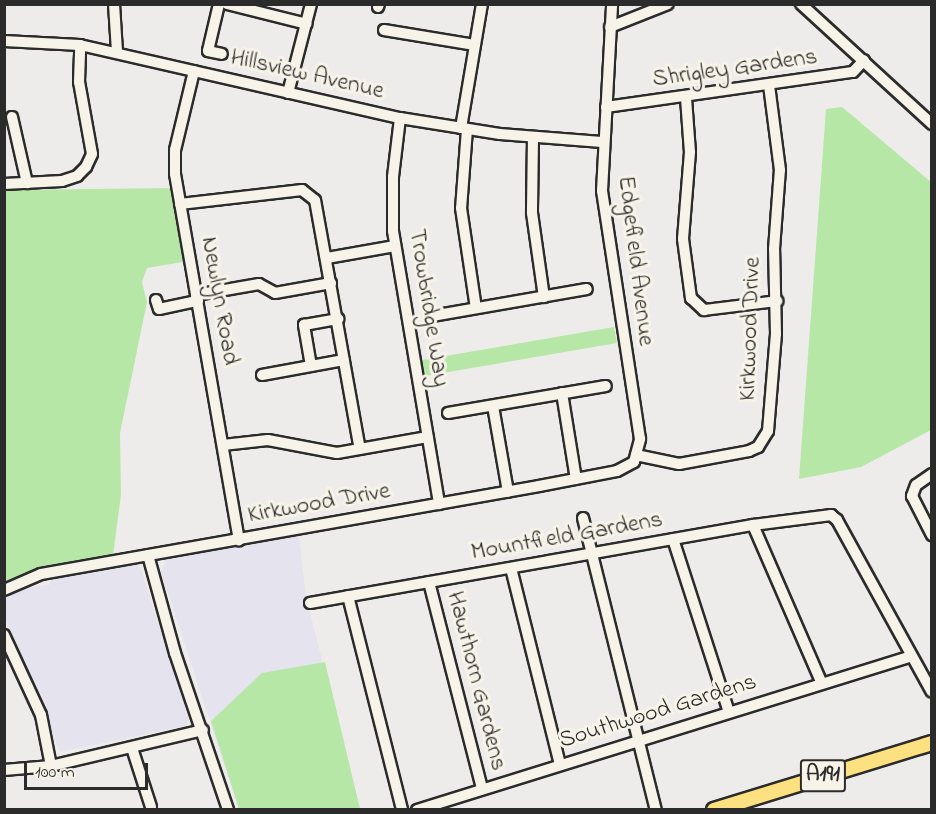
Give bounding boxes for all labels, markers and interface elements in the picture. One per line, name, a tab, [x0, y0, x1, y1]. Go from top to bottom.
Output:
street label: Hillsview Avenue	[228, 43, 386, 107]
street label: Shrigley Gardens	[651, 43, 819, 95]
street label: Edgefield Avenue	[610, 174, 660, 348]
street label: Trowbridge Way	[401, 227, 455, 389]
street label: Newlyn Road	[194, 235, 244, 367]
street label: Kirkwood Drive	[734, 257, 768, 401]
street label: Kirkwood Drive	[246, 477, 392, 531]
street label: Mountfield Gardens	[469, 506, 665, 568]
street label: Hawthorn Gardens	[440, 588, 512, 774]
street label: Southwood Gardens	[556, 668, 760, 756]
scale bar	[27, 751, 152, 789]
road number: A191	[799, 757, 847, 795]
text: 100 m	[35, 760, 75, 786]

